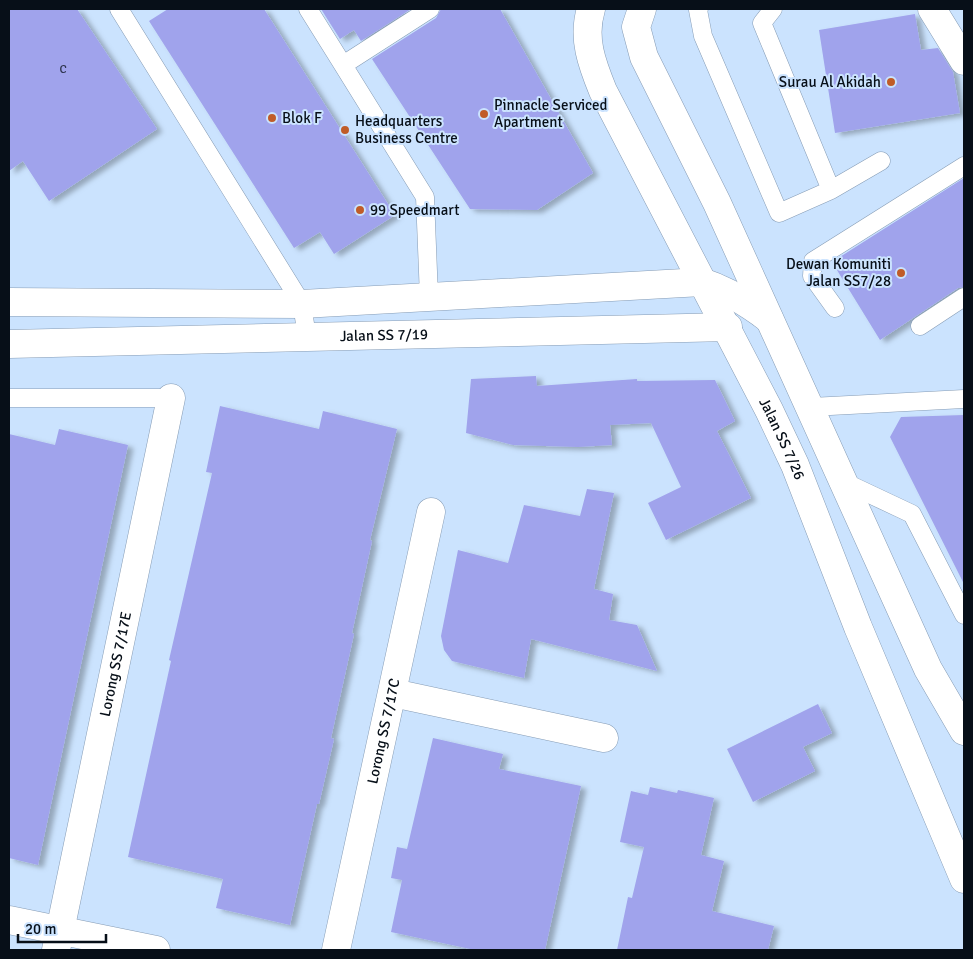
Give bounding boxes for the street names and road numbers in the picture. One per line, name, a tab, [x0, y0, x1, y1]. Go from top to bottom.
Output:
street label: Jalan SS 7/19	[340, 325, 428, 345]
street label: Jalan SS 7/26	[755, 395, 809, 482]
street label: Lorong SS 7/17E	[96, 610, 135, 718]
street label: Lorong SS 7/17C	[363, 677, 404, 786]

